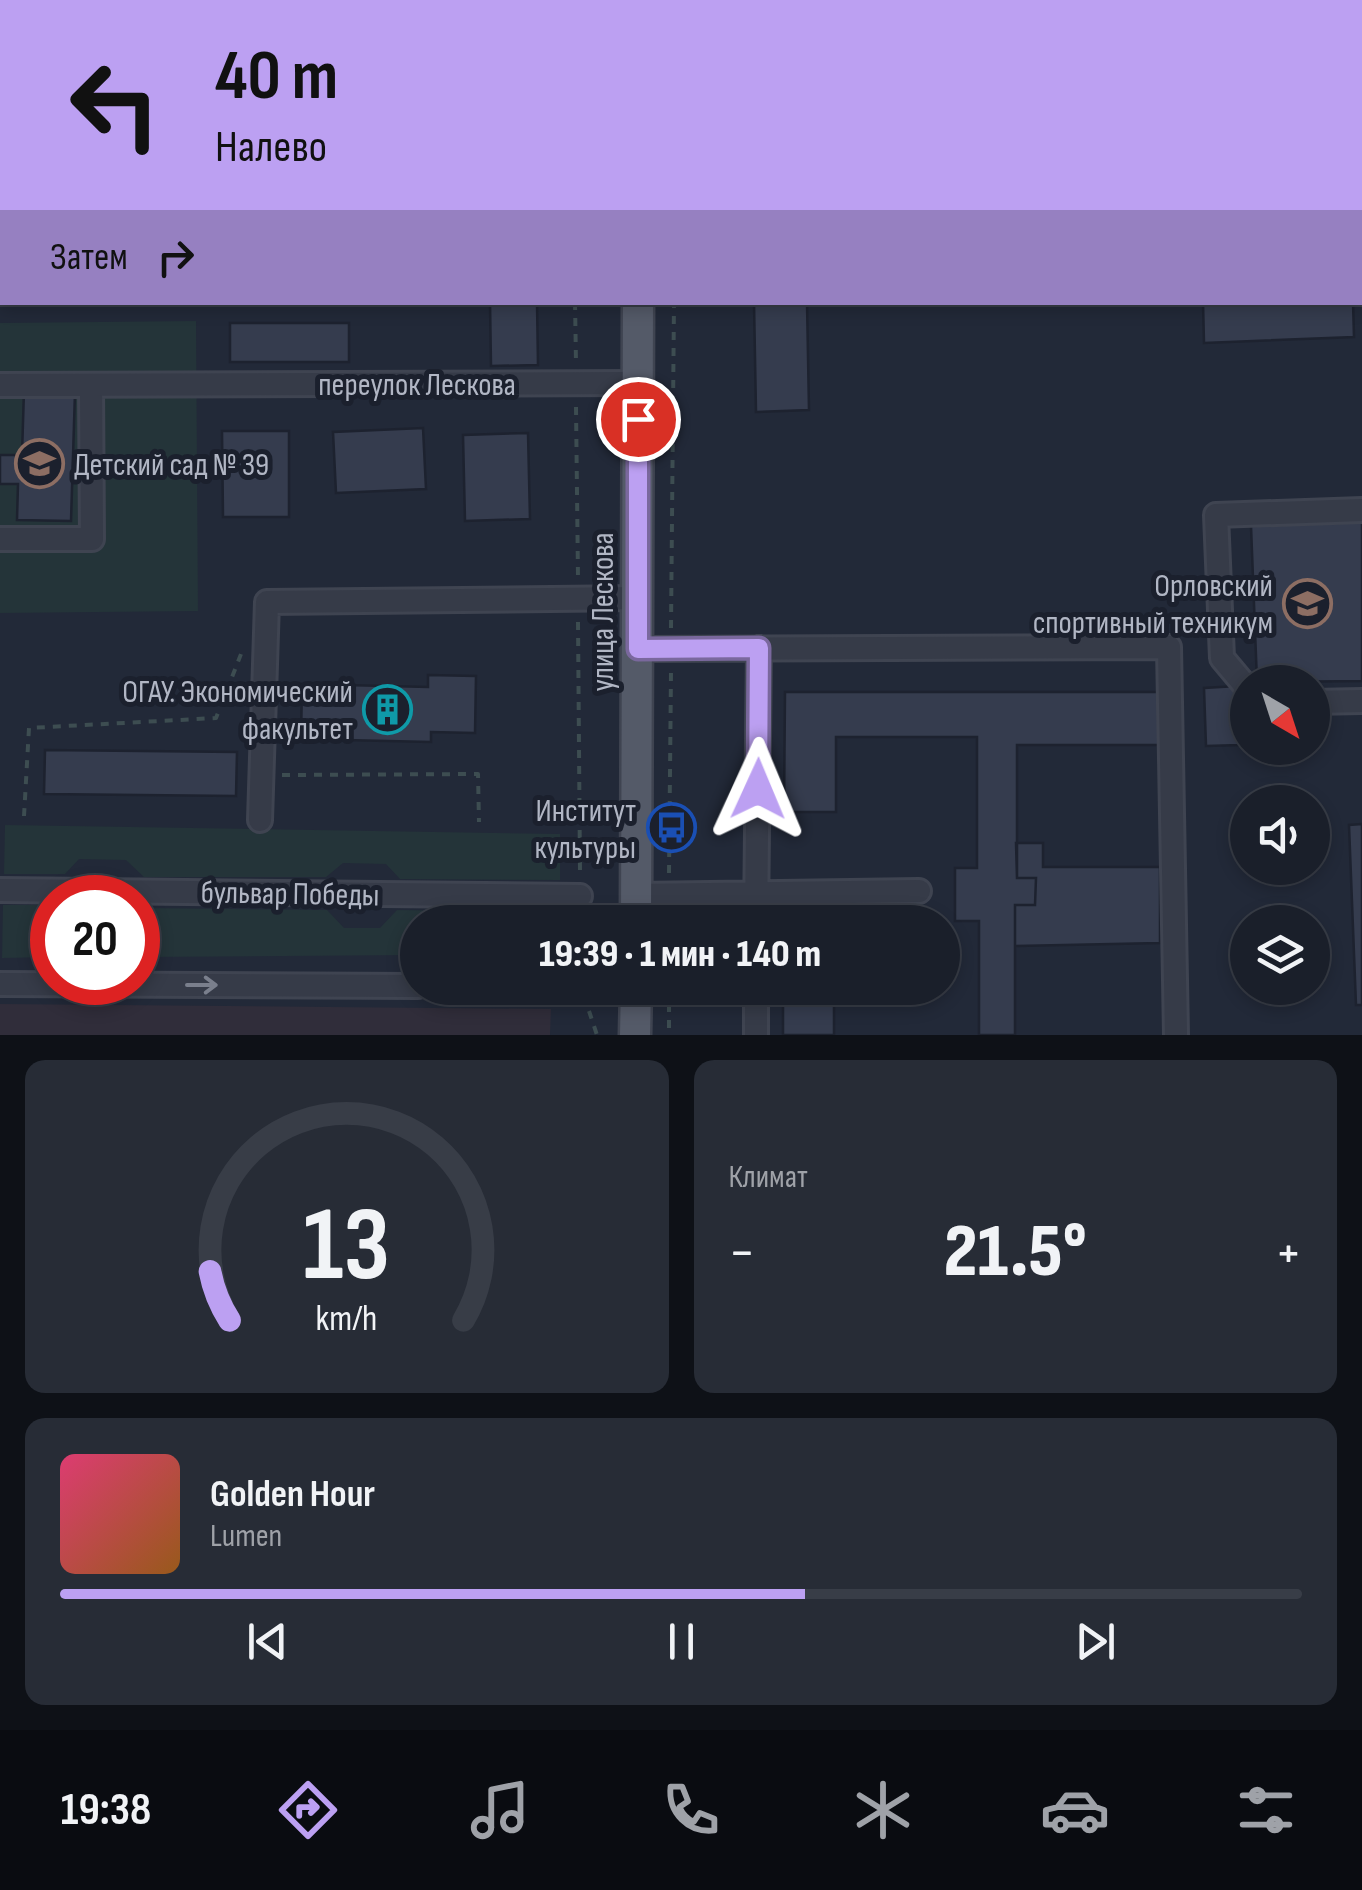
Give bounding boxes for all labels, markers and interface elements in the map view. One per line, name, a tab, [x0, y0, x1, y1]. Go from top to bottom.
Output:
text: 40 m	[215, 35, 338, 119]
icon: left	[50, 40, 180, 170]
text: Налево	[215, 120, 327, 175]
icon: right	[148, 230, 203, 285]
text: Затем	[50, 235, 128, 280]
street label: переулок Лескова	[318, 366, 516, 405]
pin	[596, 377, 681, 462]
icon: arrive	[611, 392, 666, 447]
school or university icon: Детский сад № 39	[13, 438, 65, 490]
place label: Детский сад № 39	[74, 446, 269, 485]
street label: улица Лескова	[584, 532, 623, 692]
place label: Орловский спортивный техникум	[1033, 567, 1273, 643]
school or university icon: Орловский спортивный техникум	[1282, 577, 1334, 629]
north arrow	[1230, 665, 1330, 765]
map controls	[1230, 665, 1330, 1005]
place label: ОГАУ. Экономический факультет	[122, 673, 353, 749]
building icon: ОГАУ. Экономический факультет	[362, 683, 414, 735]
position arrow	[706, 737, 810, 841]
button: sound	[1230, 785, 1330, 885]
place label: Институт культуры	[534, 792, 636, 868]
bus stop icon: Институт культуры	[645, 802, 697, 854]
street label: бульвар Победы	[200, 873, 380, 916]
speed limit sign: 20	[30, 875, 160, 1005]
button: layers	[1230, 905, 1330, 1005]
text: 19:39 · 1 мин · 140 m	[539, 932, 821, 977]
one-way arrow	[186, 975, 218, 994]
text: Климат	[729, 1158, 808, 1197]
text: 13	[303, 1184, 390, 1309]
text: 21.5°	[944, 1207, 1087, 1298]
text: −	[729, 1220, 755, 1287]
text: +	[1275, 1220, 1302, 1287]
text: km/h	[316, 1298, 378, 1341]
text: Golden Hour	[210, 1472, 375, 1517]
text: Lumen	[210, 1517, 282, 1556]
icon: previous	[240, 1614, 295, 1669]
icon: pause	[654, 1614, 709, 1669]
icon: next	[1068, 1614, 1123, 1669]
icon: directions	[273, 1775, 343, 1845]
icon: music	[465, 1775, 535, 1845]
icon: phone	[656, 1775, 726, 1845]
icon: climate	[848, 1775, 918, 1845]
icon: car	[1040, 1775, 1110, 1845]
icon: filters	[1231, 1775, 1301, 1845]
text: 19:38	[61, 1783, 151, 1838]

